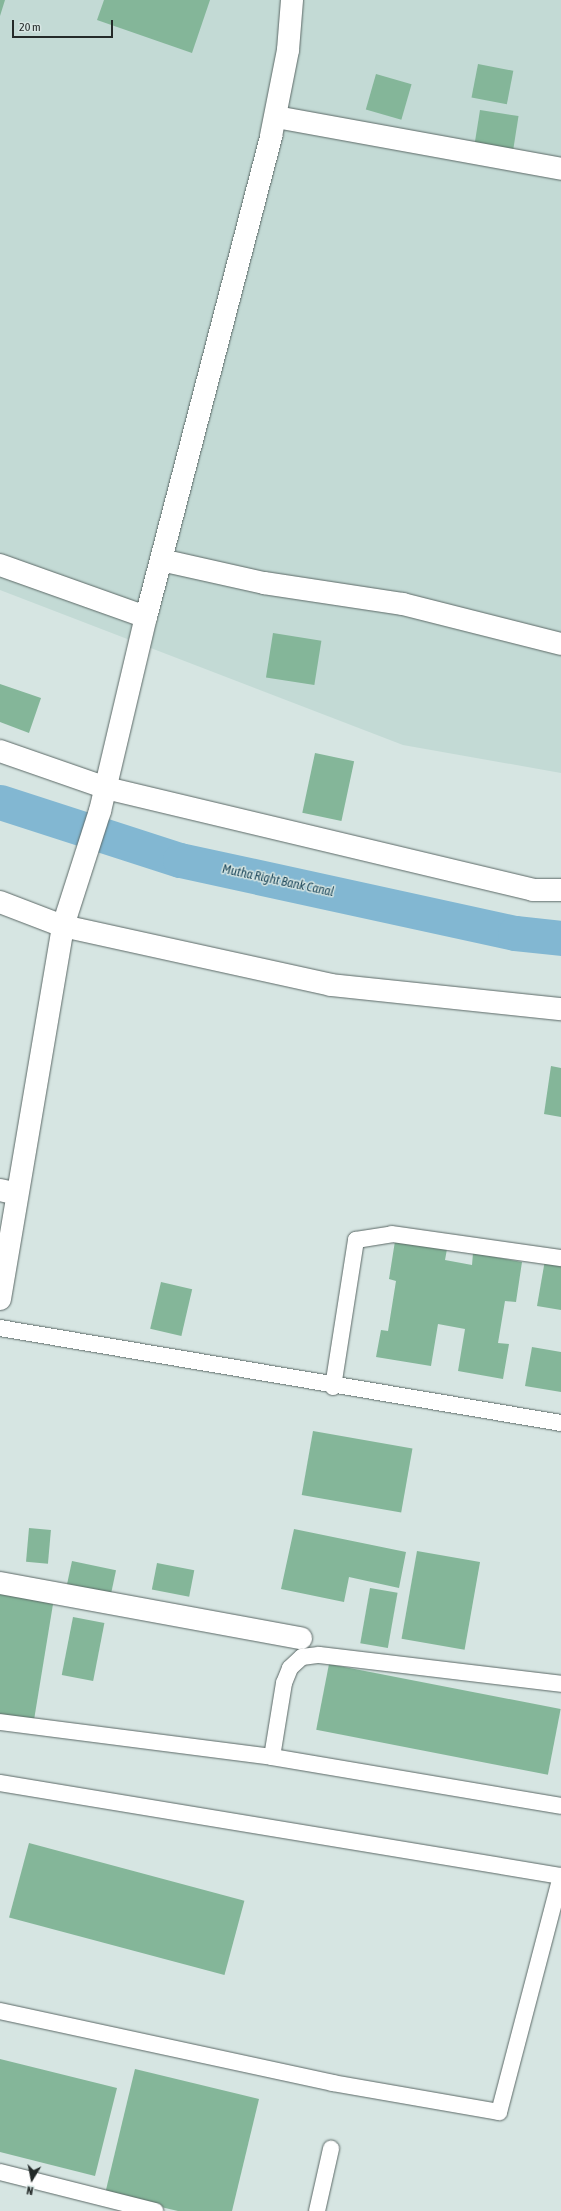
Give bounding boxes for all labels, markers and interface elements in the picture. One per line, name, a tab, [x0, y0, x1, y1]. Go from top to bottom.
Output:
scale bar	[14, 12, 115, 38]
text: 20 m	[19, 20, 41, 34]
water label: Mutha Right Bank Canal	[221, 862, 335, 900]
north arrow	[12, 2159, 52, 2199]
text: N	[26, 2184, 34, 2197]

